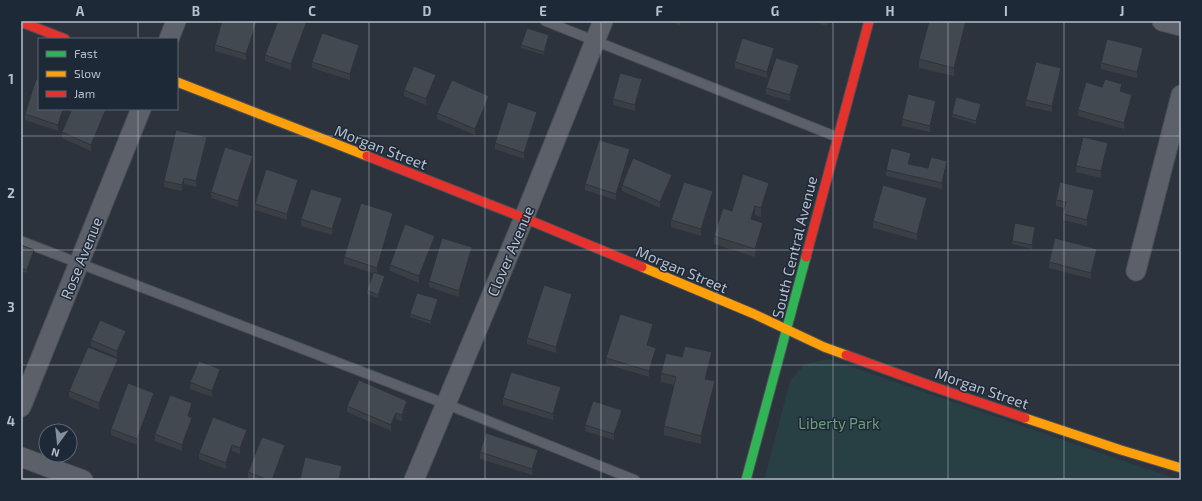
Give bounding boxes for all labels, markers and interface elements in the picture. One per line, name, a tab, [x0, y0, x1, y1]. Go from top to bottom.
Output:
text: A	[76, 3, 85, 19]
text: B	[192, 3, 200, 19]
text: C	[308, 3, 316, 19]
text: D	[423, 3, 432, 19]
text: E	[539, 3, 547, 19]
text: F	[655, 3, 663, 19]
text: G	[771, 3, 779, 19]
text: H	[886, 3, 895, 19]
text: I	[1004, 3, 1008, 19]
text: J	[1120, 3, 1124, 19]
legend	[38, 38, 178, 110]
text: Fast	[74, 46, 98, 60]
text: Slow	[74, 66, 101, 80]
text: 1	[8, 71, 14, 87]
text: Jam	[74, 86, 95, 100]
street label: Morgan Street	[332, 121, 430, 173]
street label: South Central Avenue	[768, 174, 820, 320]
text: 2	[7, 185, 15, 201]
street label: Clover Avenue	[483, 203, 537, 299]
street label: Rose Avenue	[56, 214, 106, 302]
street label: Morgan Street	[633, 242, 731, 297]
text: 3	[7, 299, 15, 315]
street label: Morgan Street	[933, 364, 1031, 413]
text: 4	[7, 413, 15, 429]
park label: Liberty Park	[798, 414, 880, 432]
north arrow	[38, 423, 78, 463]
text: N	[50, 446, 61, 460]

